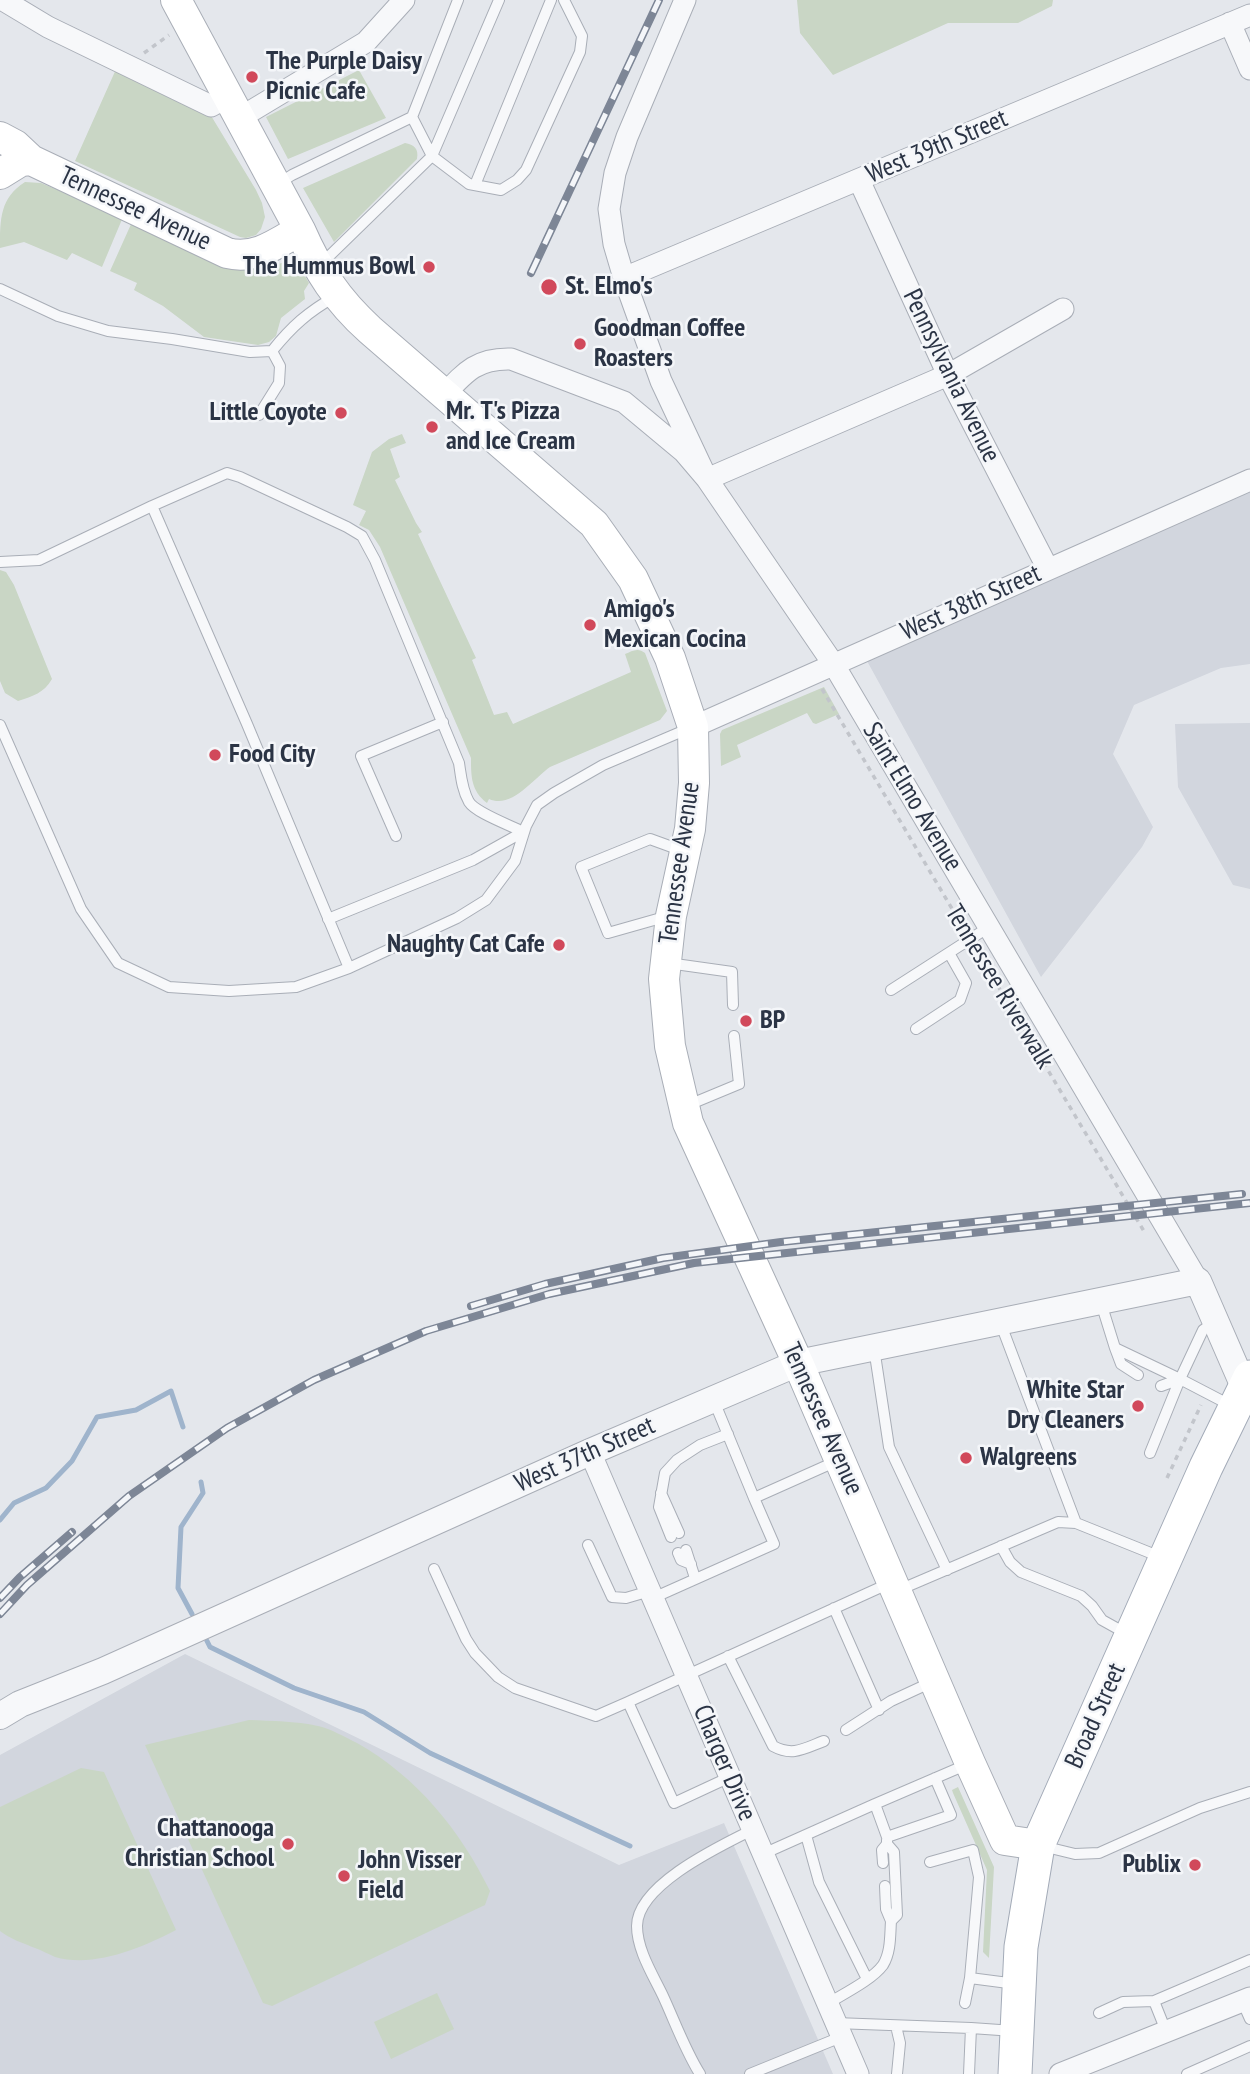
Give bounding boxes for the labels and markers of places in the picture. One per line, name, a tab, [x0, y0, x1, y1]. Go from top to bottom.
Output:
place label: The Purple Daisy Picnic Cafe	[266, 46, 422, 108]
marker: The Purple Daisy Picnic Cafe	[244, 69, 260, 85]
place label: The Hummus Bowl	[243, 251, 415, 283]
marker: The Hummus Bowl	[421, 259, 437, 275]
place label: St. Elmo's	[565, 271, 653, 303]
marker: St. Elmo's	[539, 277, 559, 297]
place label: Goodman Coffee Roasters	[594, 313, 745, 374]
marker: Goodman Coffee Roasters	[572, 336, 588, 352]
place label: Mr. T's Pizza and Ice Cream	[446, 396, 575, 458]
place label: Little Coyote	[209, 397, 327, 429]
marker: Little Coyote	[333, 405, 349, 421]
marker: Mr. T's Pizza and Ice Cream	[424, 419, 440, 435]
place label: Amigo's Mexican Cocina	[604, 594, 746, 656]
marker: Amigo's Mexican Cocina	[582, 617, 598, 633]
place label: Food City	[229, 739, 315, 771]
marker: Food City	[207, 747, 223, 763]
place label: Naughty Cat Cafe	[387, 929, 545, 961]
marker: Naughty Cat Cafe	[551, 937, 567, 953]
place label: BP	[760, 1005, 785, 1037]
marker: BP	[738, 1013, 754, 1029]
place label: White Star Dry Cleaners	[1007, 1375, 1124, 1436]
marker: White Star Dry Cleaners	[1130, 1398, 1146, 1414]
place label: Walgreens	[980, 1442, 1077, 1474]
marker: Walgreens	[958, 1450, 974, 1466]
place label: Chattanooga Christian School	[125, 1813, 274, 1874]
marker: Chattanooga Christian School	[280, 1836, 296, 1852]
place label: John Visser Field	[358, 1845, 462, 1906]
place label: Publix	[1123, 1849, 1181, 1881]
marker: Publix	[1187, 1857, 1203, 1873]
marker: John Visser Field	[336, 1868, 352, 1884]

